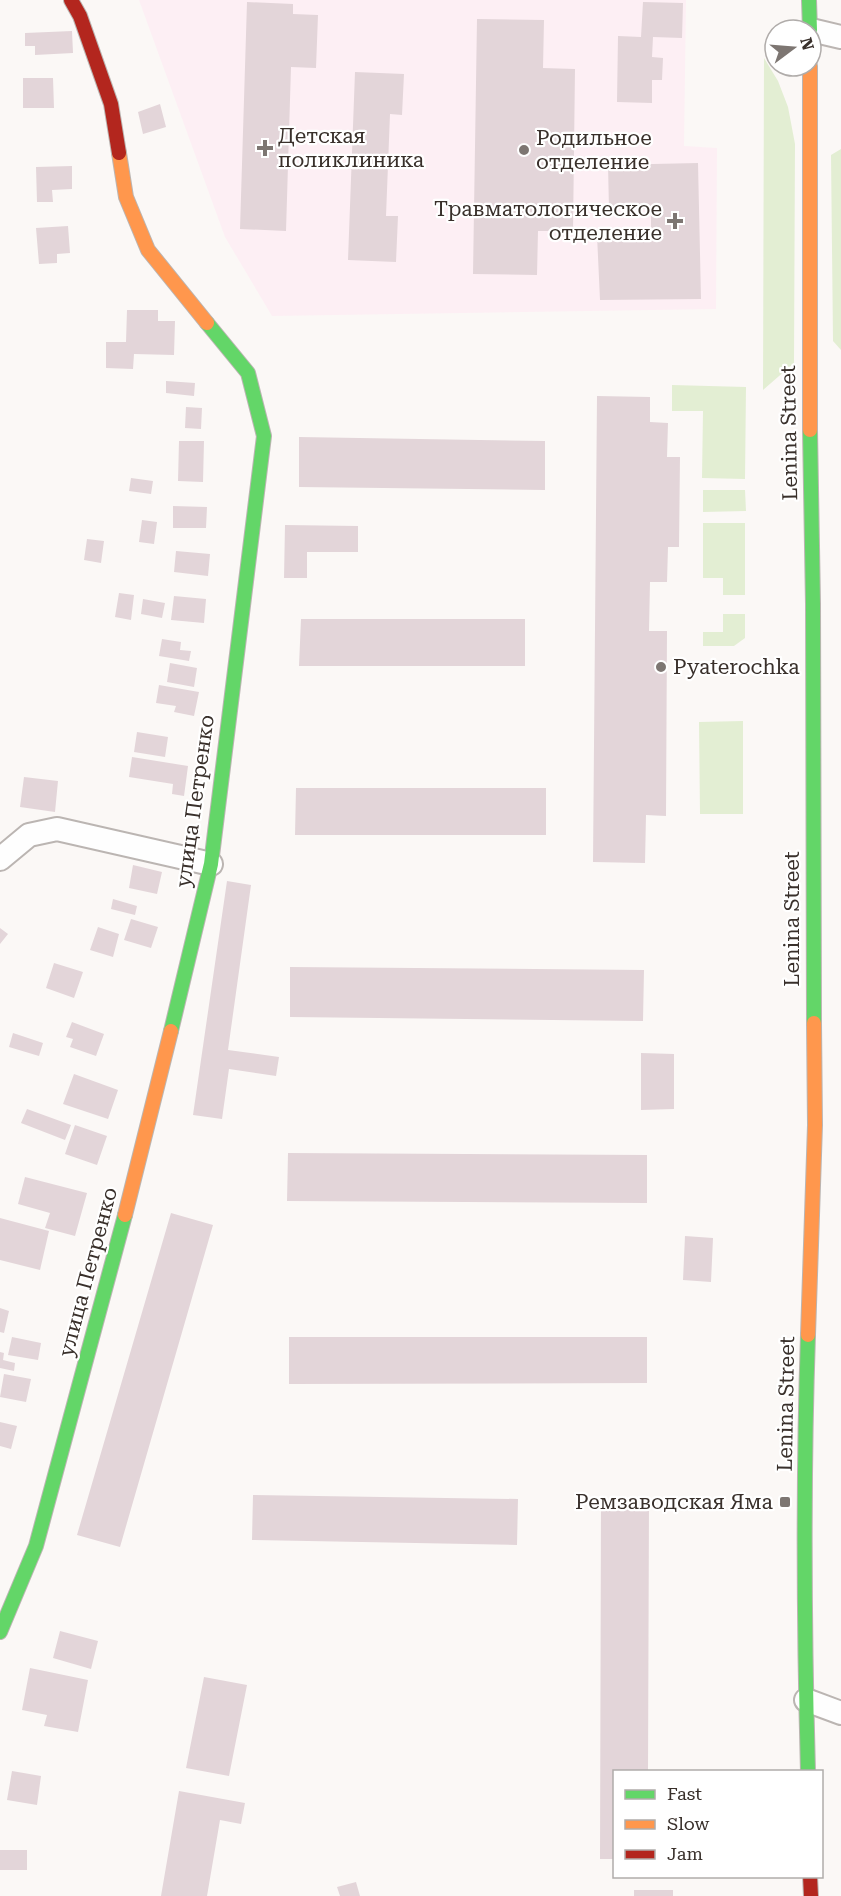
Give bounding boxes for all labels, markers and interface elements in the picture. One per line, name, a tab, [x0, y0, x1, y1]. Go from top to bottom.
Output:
north arrow	[763, 18, 823, 78]
text: N	[796, 35, 818, 53]
place label: Детская поликлиника	[278, 124, 425, 172]
place label: Родильное отделение	[536, 126, 652, 174]
marker: Детская поликлиника	[256, 139, 274, 157]
marker: Родильное отделение	[517, 143, 531, 157]
place label: Травматологическое отделение	[434, 197, 662, 245]
marker: Травматологическое отделение	[666, 212, 684, 230]
street label: Lenina Street	[776, 365, 802, 501]
place label: Pyaterochka	[673, 655, 800, 679]
marker: Pyaterochka	[654, 660, 668, 674]
street label: улица Петренко	[171, 713, 219, 889]
street label: Lenina Street	[780, 851, 804, 987]
street label: улица Петренко	[54, 1185, 122, 1359]
street label: Lenina Street	[773, 1336, 799, 1472]
place label: Ремзаводская Яма	[575, 1490, 774, 1514]
marker: Ремзаводская Яма	[778, 1495, 792, 1509]
legend	[613, 1770, 823, 1878]
text: Fast	[667, 1783, 702, 1804]
text: Slow	[667, 1813, 709, 1834]
text: Jam	[667, 1843, 703, 1864]

